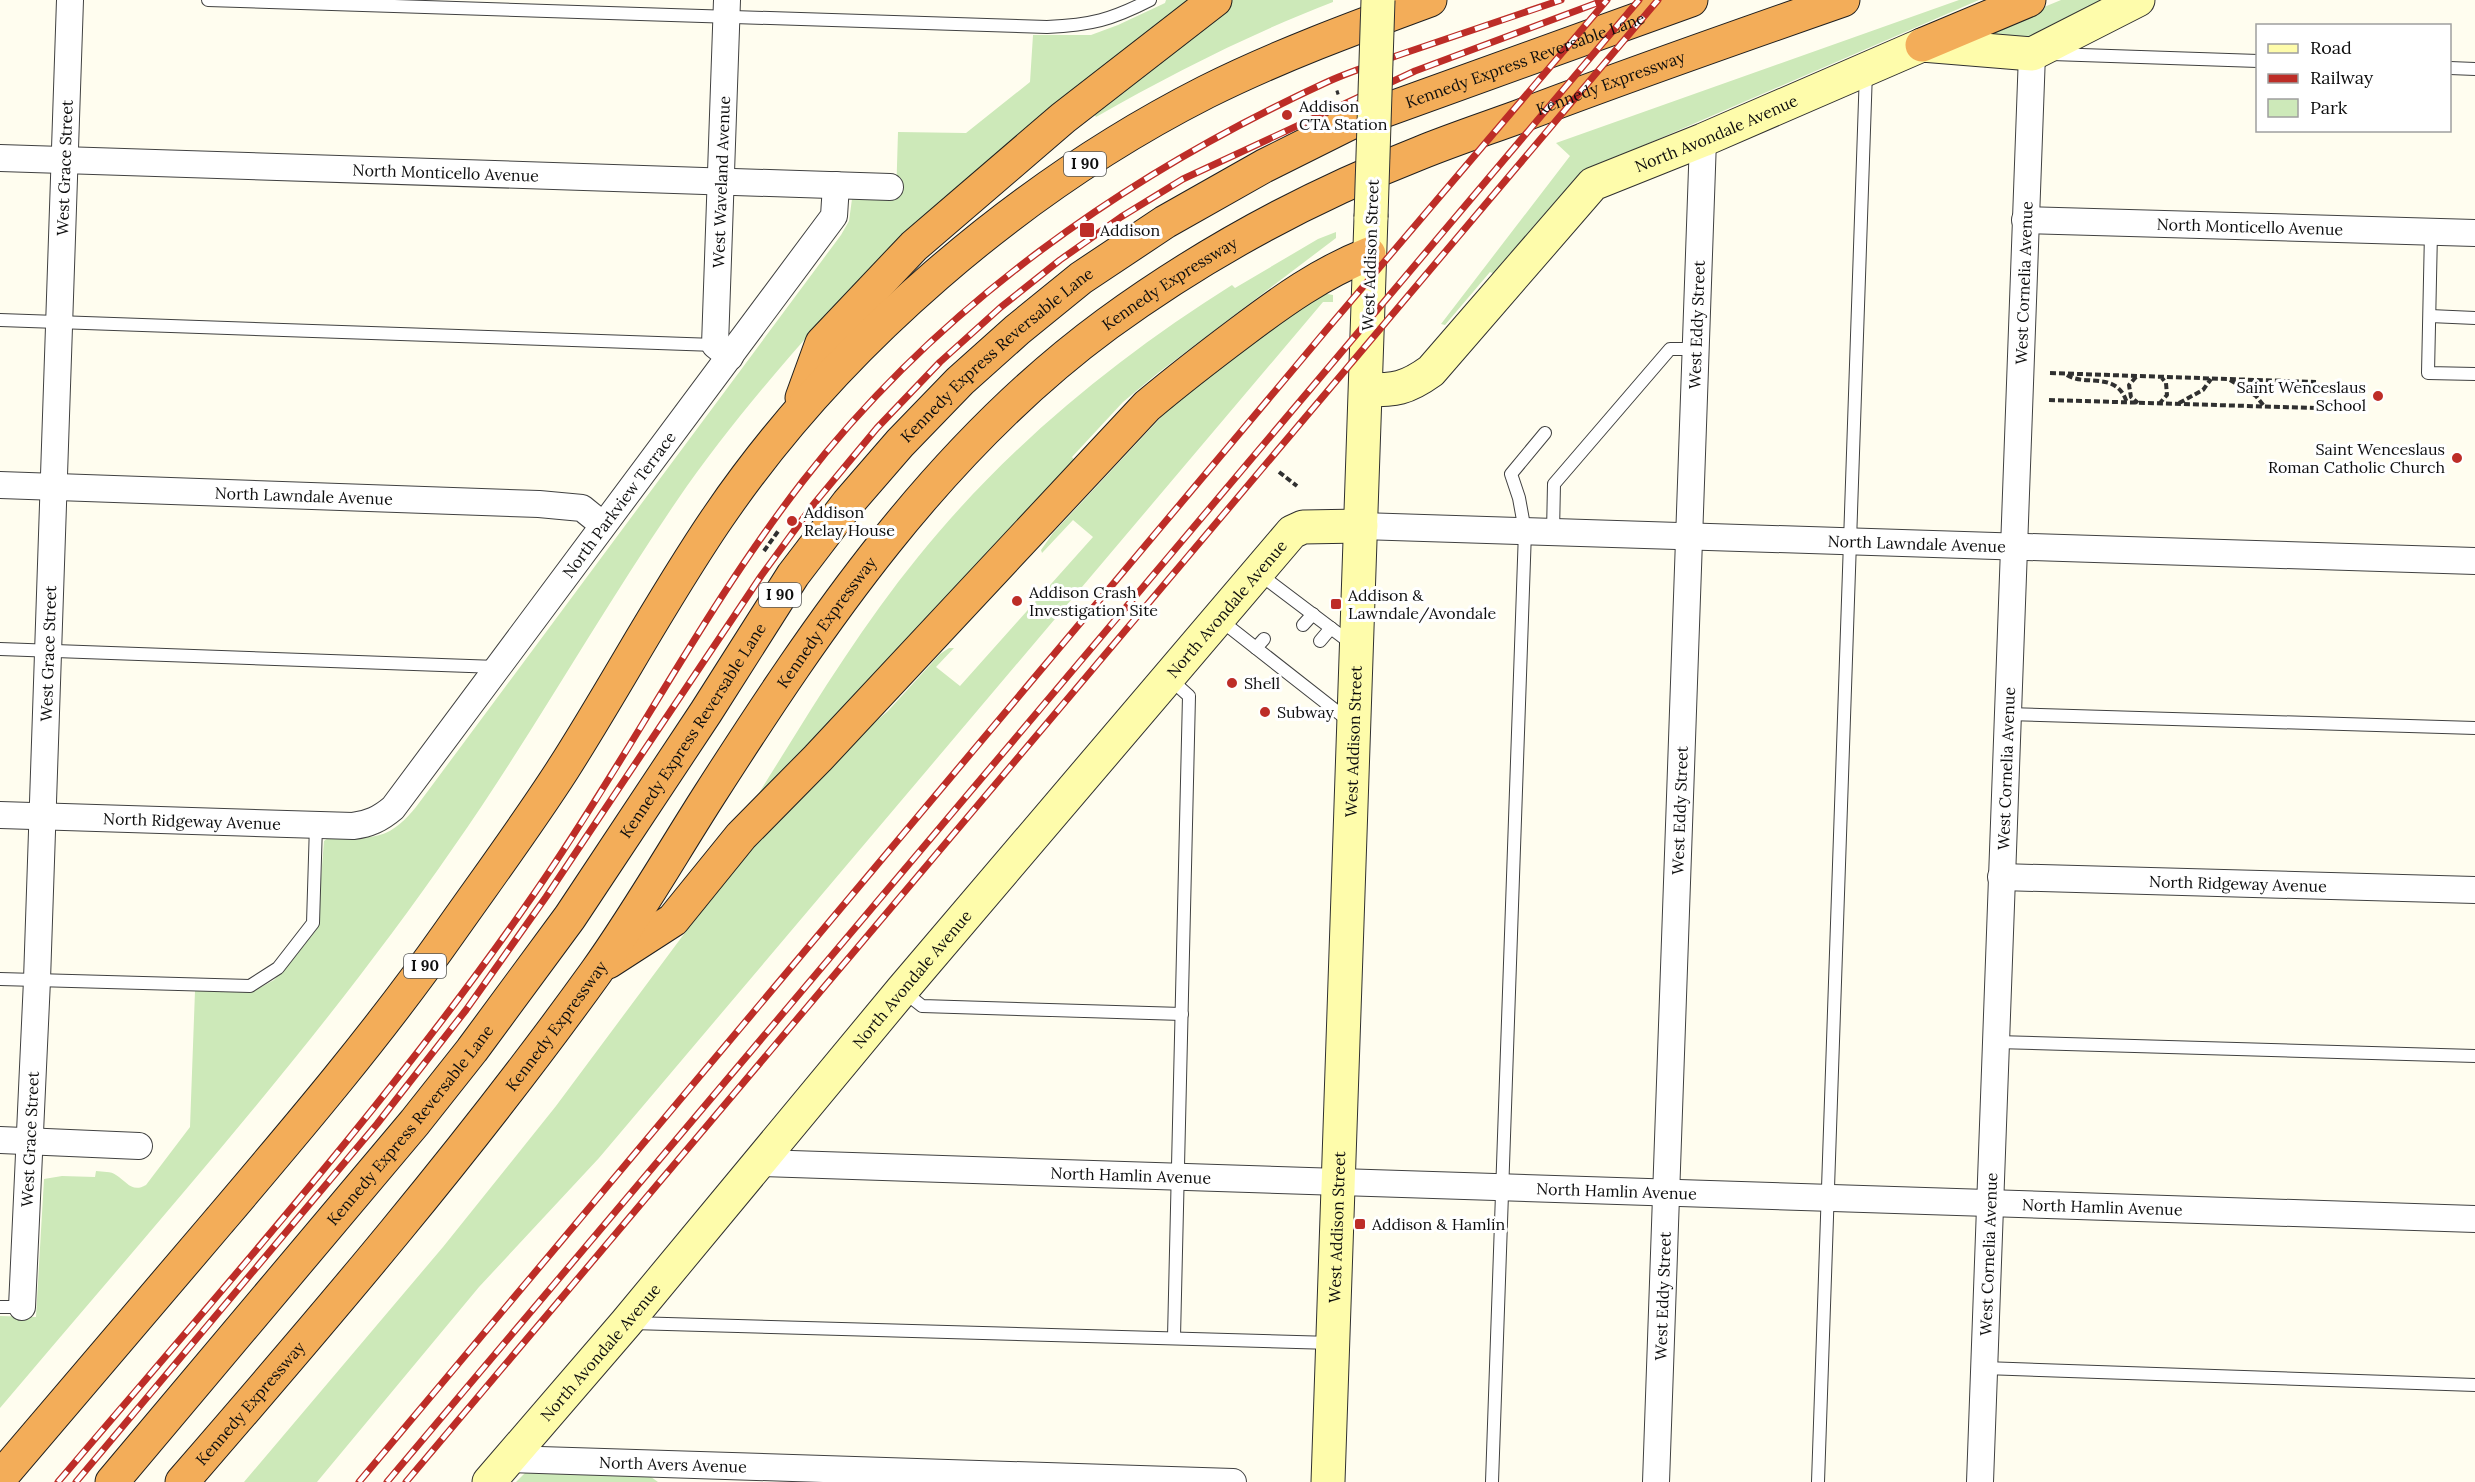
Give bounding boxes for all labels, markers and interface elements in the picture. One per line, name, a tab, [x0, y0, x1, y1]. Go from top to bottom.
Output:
street label: Kennedy Express Reversable Lane	[1403, 7, 1648, 112]
legend	[2256, 24, 2451, 132]
text: Road	[2310, 36, 2352, 59]
street label: Kennedy Expressway	[1533, 46, 1688, 119]
text: Railway	[2310, 66, 2374, 89]
street label: North Avondale Avenue	[1632, 90, 1801, 176]
street label: West Waveland Avenue	[708, 95, 734, 268]
place label: Addison CTA Station	[1298, 96, 1388, 134]
text: Park	[2310, 96, 2348, 119]
street label: West Grace Street	[52, 99, 77, 236]
marker: Addison CTA Station	[1280, 108, 1294, 122]
road number: I 90	[1064, 152, 1106, 176]
street label: North Monticello Avenue	[352, 159, 540, 186]
street label: West Addison Street	[1357, 178, 1383, 331]
street label: West Cornelia Avenue	[2011, 200, 2037, 365]
street label: North Monticello Avenue	[2156, 214, 2344, 239]
place label: Addison	[1099, 220, 1160, 240]
marker: Addison	[1078, 221, 1096, 239]
street label: Kennedy Expressway	[1098, 232, 1241, 334]
street label: West Eddy Street	[1684, 259, 1709, 389]
street label: Kennedy Express Reversable Lane	[896, 263, 1097, 447]
place label: Saint Wenceslaus School	[2237, 377, 2366, 415]
marker: Saint Wenceslaus School	[2371, 389, 2385, 403]
street label: North Parkview Terrace	[558, 427, 680, 582]
place label: Saint Wenceslaus Roman Catholic Church	[2268, 439, 2445, 477]
marker: Saint Wenceslaus Roman Catholic Church	[2450, 451, 2464, 465]
street label: North Lawndale Avenue	[214, 483, 393, 509]
place label: Addison Relay House	[803, 502, 895, 540]
marker: Addison Relay House	[785, 514, 799, 528]
street label: North Lawndale Avenue	[1827, 531, 2006, 556]
street label: North Avondale Avenue	[1162, 536, 1291, 682]
street label: Kennedy Expressway	[772, 552, 881, 692]
place label: Addison Crash Investigation Site	[1028, 582, 1158, 620]
road number: I 90	[759, 583, 801, 607]
street label: West Grace Street	[36, 585, 60, 722]
place label: Addison & Lawndale/Avondale	[1347, 585, 1497, 624]
marker: Addison Crash Investigation Site	[1010, 594, 1024, 608]
marker: Addison & Lawndale/Avondale	[1329, 597, 1343, 611]
street label: Kennedy Express Reversable Lane	[615, 619, 770, 842]
street label: West Addison Street	[1341, 665, 1366, 818]
place label: Shell	[1244, 673, 1280, 693]
marker: Shell	[1225, 676, 1239, 690]
street label: West Cornelia Avenue	[1993, 686, 2019, 851]
place label: Subway	[1277, 702, 1335, 722]
marker: Subway	[1258, 705, 1272, 719]
street label: West Eddy Street	[1667, 745, 1692, 875]
street label: North Ridgeway Avenue	[103, 808, 281, 834]
street label: North Ridgeway Avenue	[2149, 871, 2327, 896]
street label: North Avondale Avenue	[848, 906, 976, 1052]
road number: I 90	[404, 954, 446, 978]
street label: Kennedy Expressway	[501, 956, 611, 1095]
street label: Kennedy Express Reversable Lane	[322, 1020, 497, 1229]
street label: West Grace Street	[17, 1070, 43, 1207]
street label: West Addison Street	[1324, 1150, 1349, 1303]
street label: North Hamlin Avenue	[1050, 1163, 1212, 1188]
street label: West Cornelia Avenue	[1975, 1172, 2001, 1336]
street label: North Hamlin Avenue	[1536, 1178, 1697, 1204]
street label: North Hamlin Avenue	[2022, 1194, 2183, 1219]
place label: Addison & Hamlin	[1371, 1214, 1505, 1234]
marker: Addison & Hamlin	[1353, 1217, 1367, 1231]
street label: West Eddy Street	[1650, 1231, 1675, 1361]
street label: North Avondale Avenue	[536, 1279, 665, 1425]
street label: Kennedy Expressway	[191, 1337, 309, 1469]
street label: North Avers Avenue	[599, 1452, 747, 1477]

